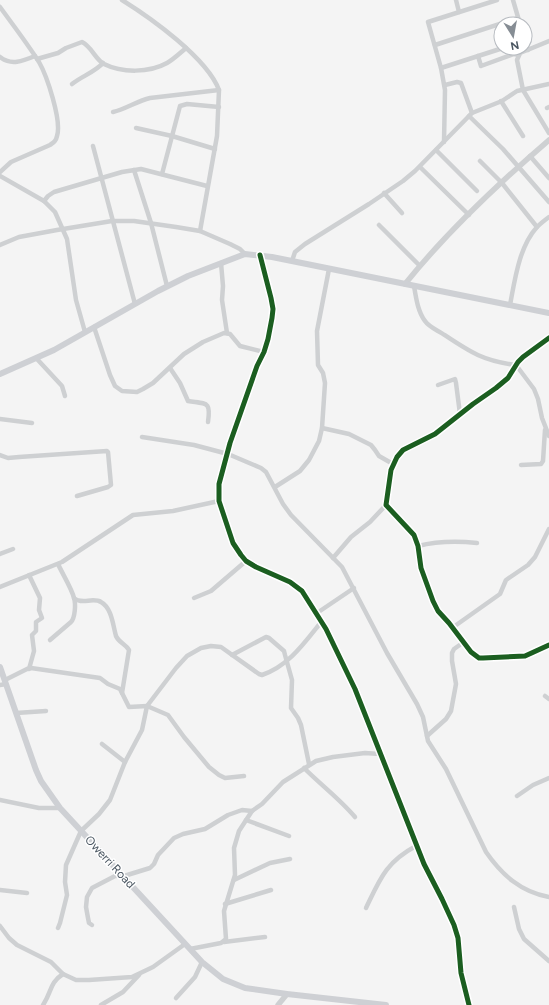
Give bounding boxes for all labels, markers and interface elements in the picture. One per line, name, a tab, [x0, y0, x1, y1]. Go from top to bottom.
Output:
north arrow	[493, 16, 533, 56]
text: N	[509, 38, 520, 53]
street label: Owerri Road	[82, 833, 138, 891]

